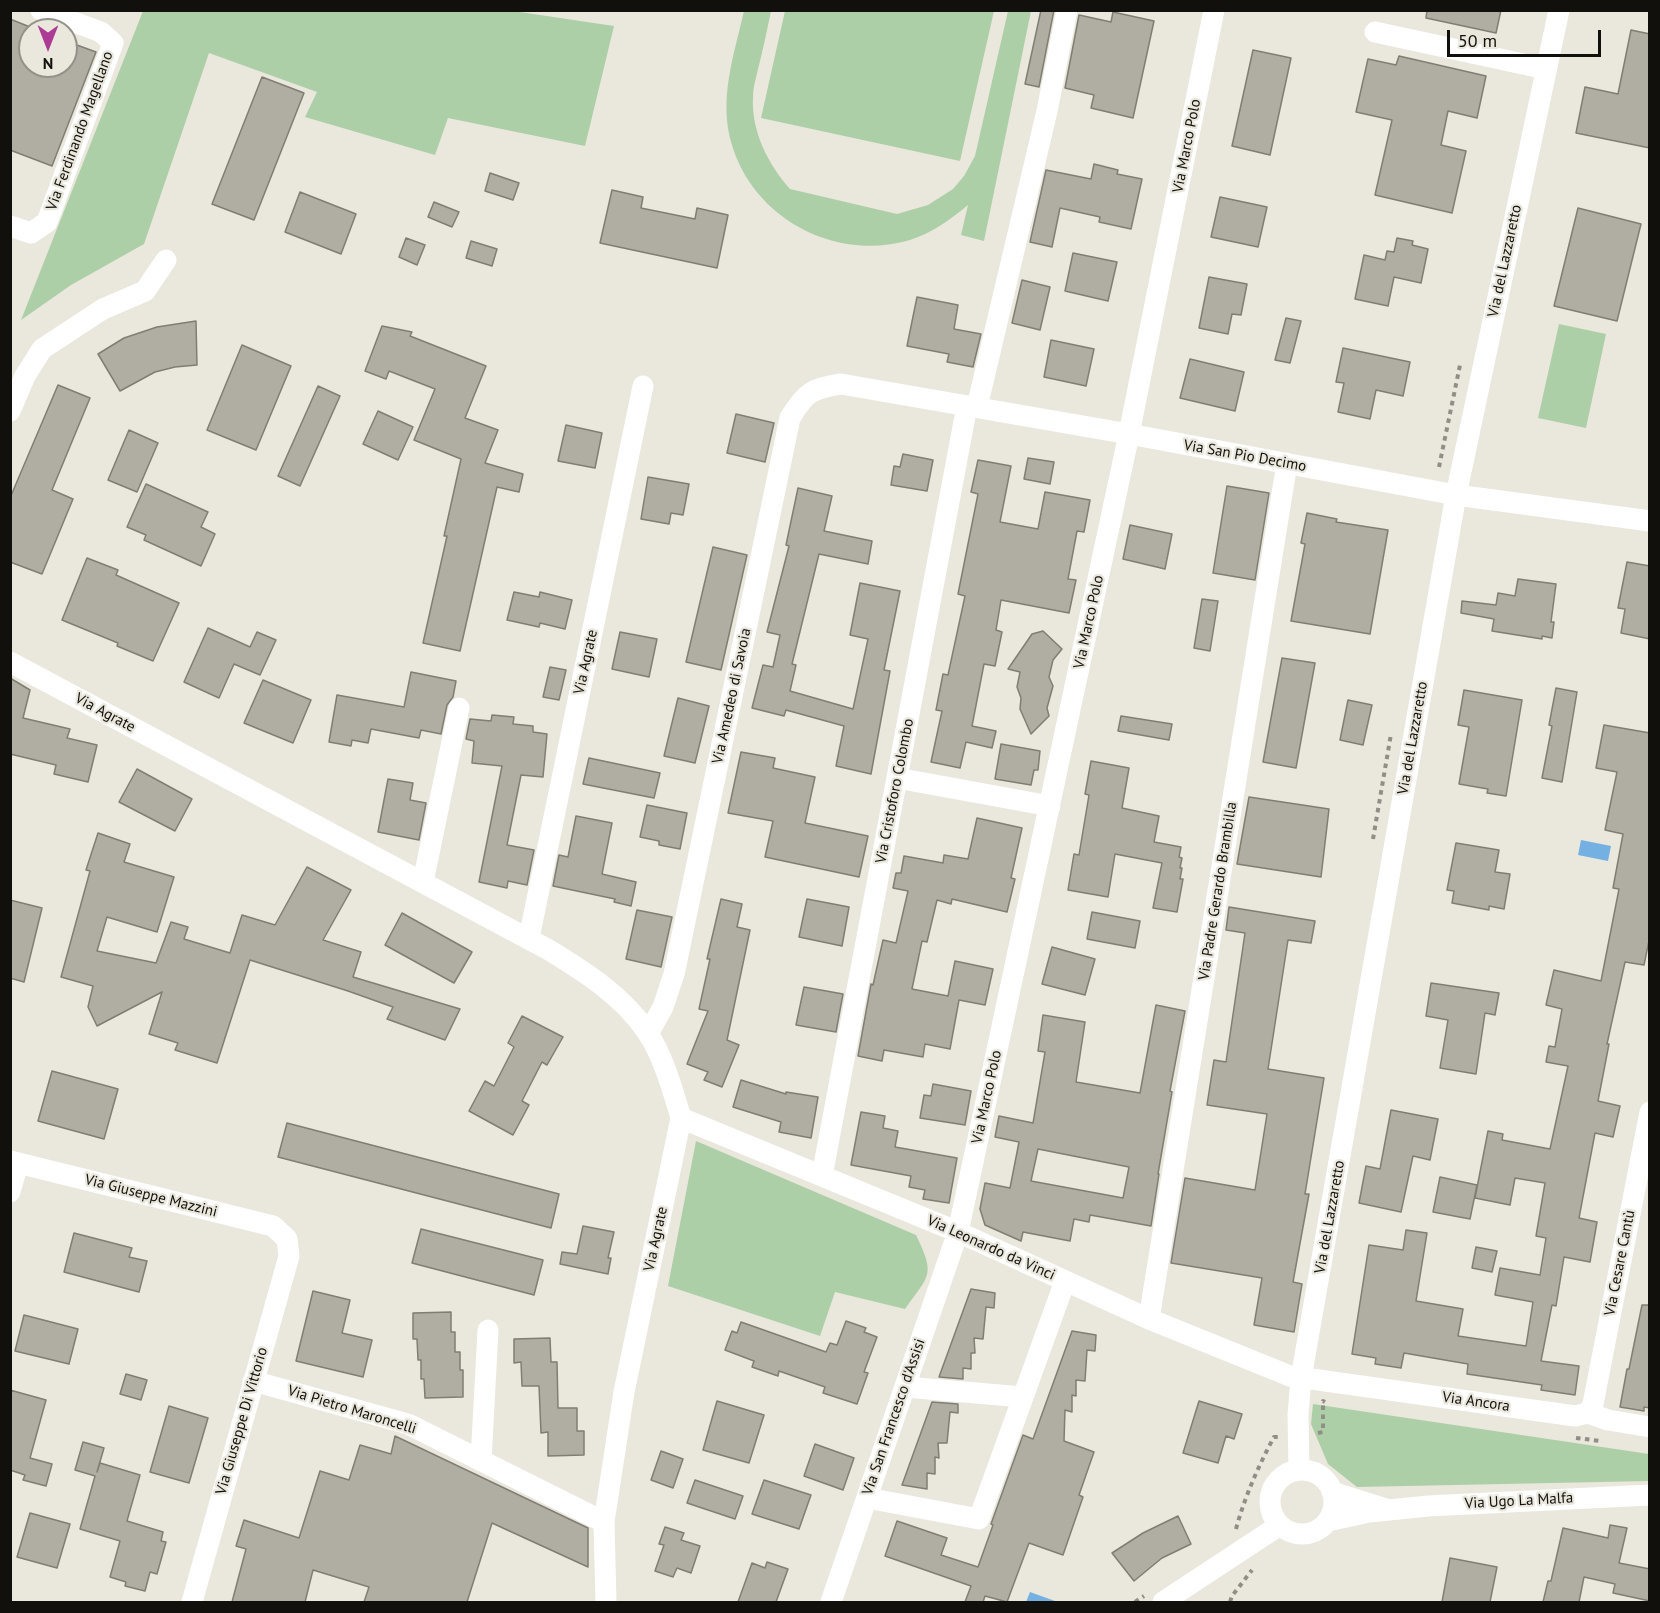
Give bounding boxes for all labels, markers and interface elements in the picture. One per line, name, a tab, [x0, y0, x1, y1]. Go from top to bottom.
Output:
north arrow	[18, 18, 78, 78]
scale bar	[1450, 18, 1604, 56]
text: 50 m	[1458, 29, 1497, 52]
street label: Via Ferdinando Magellano	[43, 49, 117, 213]
text: N	[43, 54, 53, 74]
street label: Via Marco Polo	[1169, 98, 1205, 194]
street label: Via del Lazzaretto	[1484, 203, 1526, 319]
street label: Via San Pio Decimo	[1182, 436, 1308, 476]
street label: Via Marco Polo	[1070, 574, 1108, 670]
street label: Via Amedeo di Savoia	[709, 627, 755, 765]
street label: Via Agrate	[570, 628, 602, 696]
street label: Via del Lazzaretto	[1394, 680, 1432, 796]
street label: Via Agrate	[72, 690, 138, 736]
street label: Via Cristoforo Colombo	[872, 717, 918, 865]
street label: Via Padre Gerardo Brambilla	[1195, 800, 1241, 982]
street label: Via Marco Polo	[968, 1049, 1006, 1145]
street label: Via del Lazzaretto	[1311, 1159, 1349, 1275]
street label: Via Giuseppe Mazzini	[83, 1171, 219, 1221]
street label: Via Agrate	[640, 1205, 672, 1273]
street label: Via Cesare Cantù	[1601, 1209, 1639, 1317]
street label: Via Leonardo da Vinci	[924, 1212, 1058, 1284]
street label: Via San Francesco d'Assisi	[859, 1336, 929, 1498]
street label: Via Giuseppe Di Vittorio	[212, 1345, 272, 1497]
street label: Via Pietro Maroncelli	[285, 1382, 419, 1438]
street label: Via Ancora	[1441, 1388, 1511, 1416]
street label: Via Ugo La Malfa	[1464, 1489, 1574, 1513]

